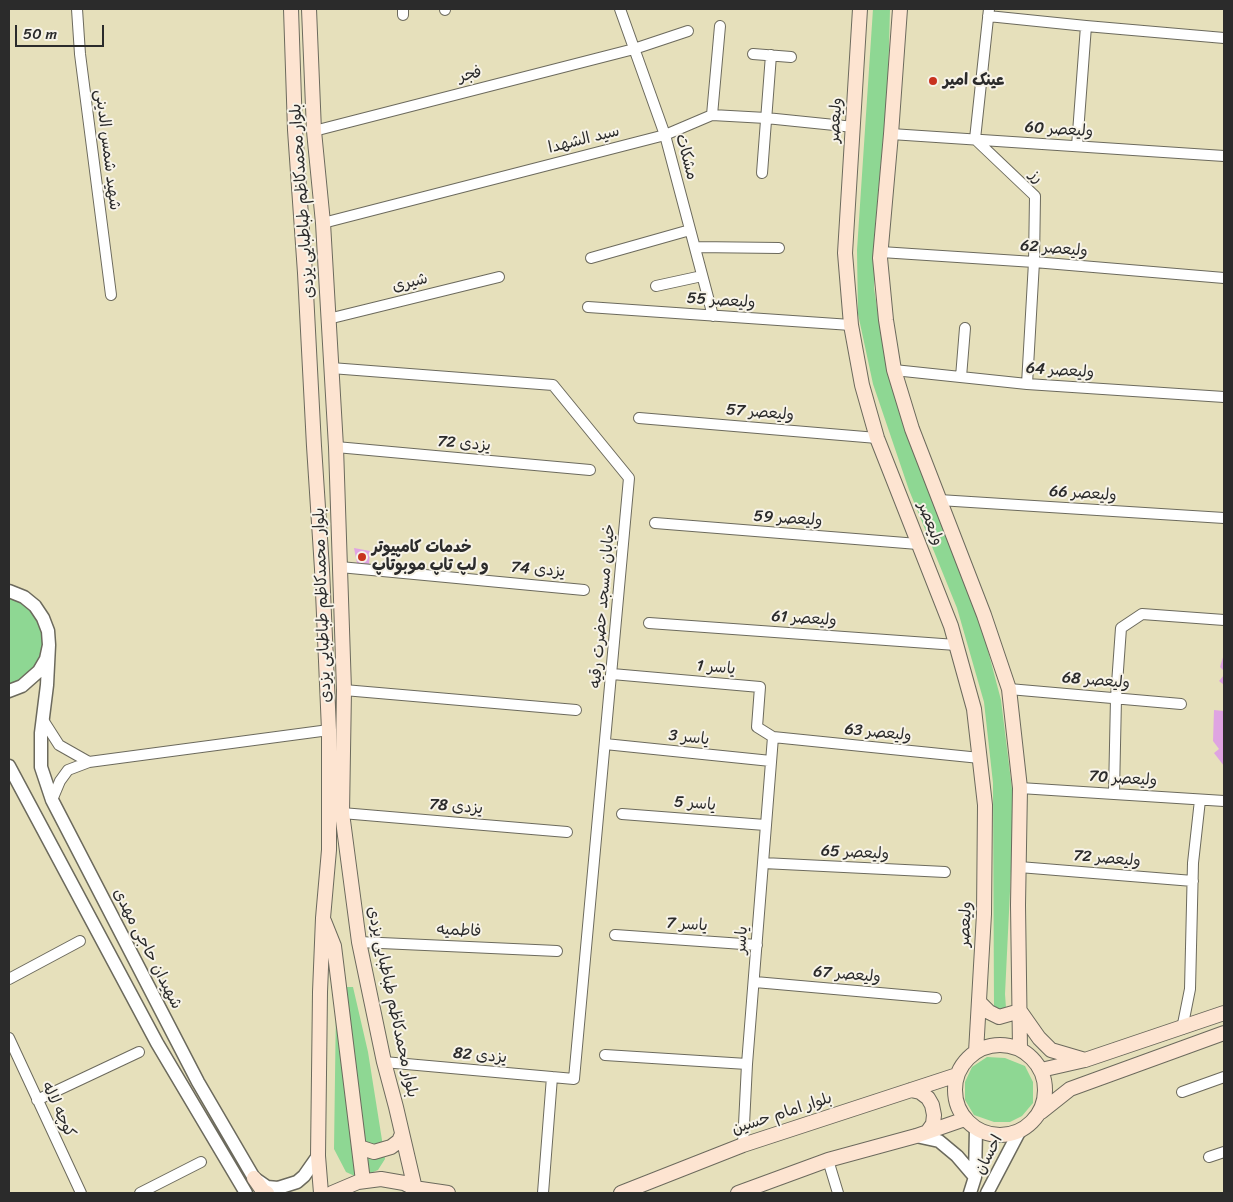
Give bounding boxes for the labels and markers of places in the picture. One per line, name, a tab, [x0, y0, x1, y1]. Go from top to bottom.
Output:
place label: عینک امیر	[943, 71, 1004, 91]
marker: عینک امیر	[927, 75, 939, 87]
place label: خدمات کامپیوتر و لپ تاپ موبوتاپ	[372, 538, 489, 576]
marker: خدمات کامپیوتر و لپ تاپ موبوتاپ	[356, 551, 368, 563]

